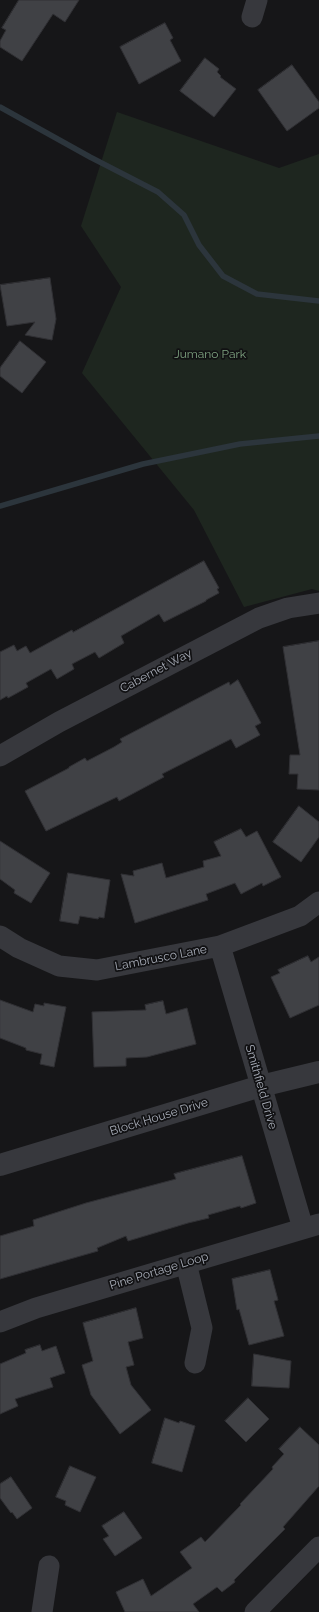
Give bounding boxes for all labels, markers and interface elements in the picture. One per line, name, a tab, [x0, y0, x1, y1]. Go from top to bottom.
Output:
park label: Jumano Park	[174, 347, 246, 361]
street label: Cabernet Way	[118, 646, 194, 696]
street label: Lambrusco Lane	[114, 942, 208, 974]
street label: Smithfield Drive	[242, 1043, 280, 1131]
street label: Block House Drive	[108, 1095, 210, 1139]
street label: Pine Portage Loop	[108, 1249, 210, 1293]

